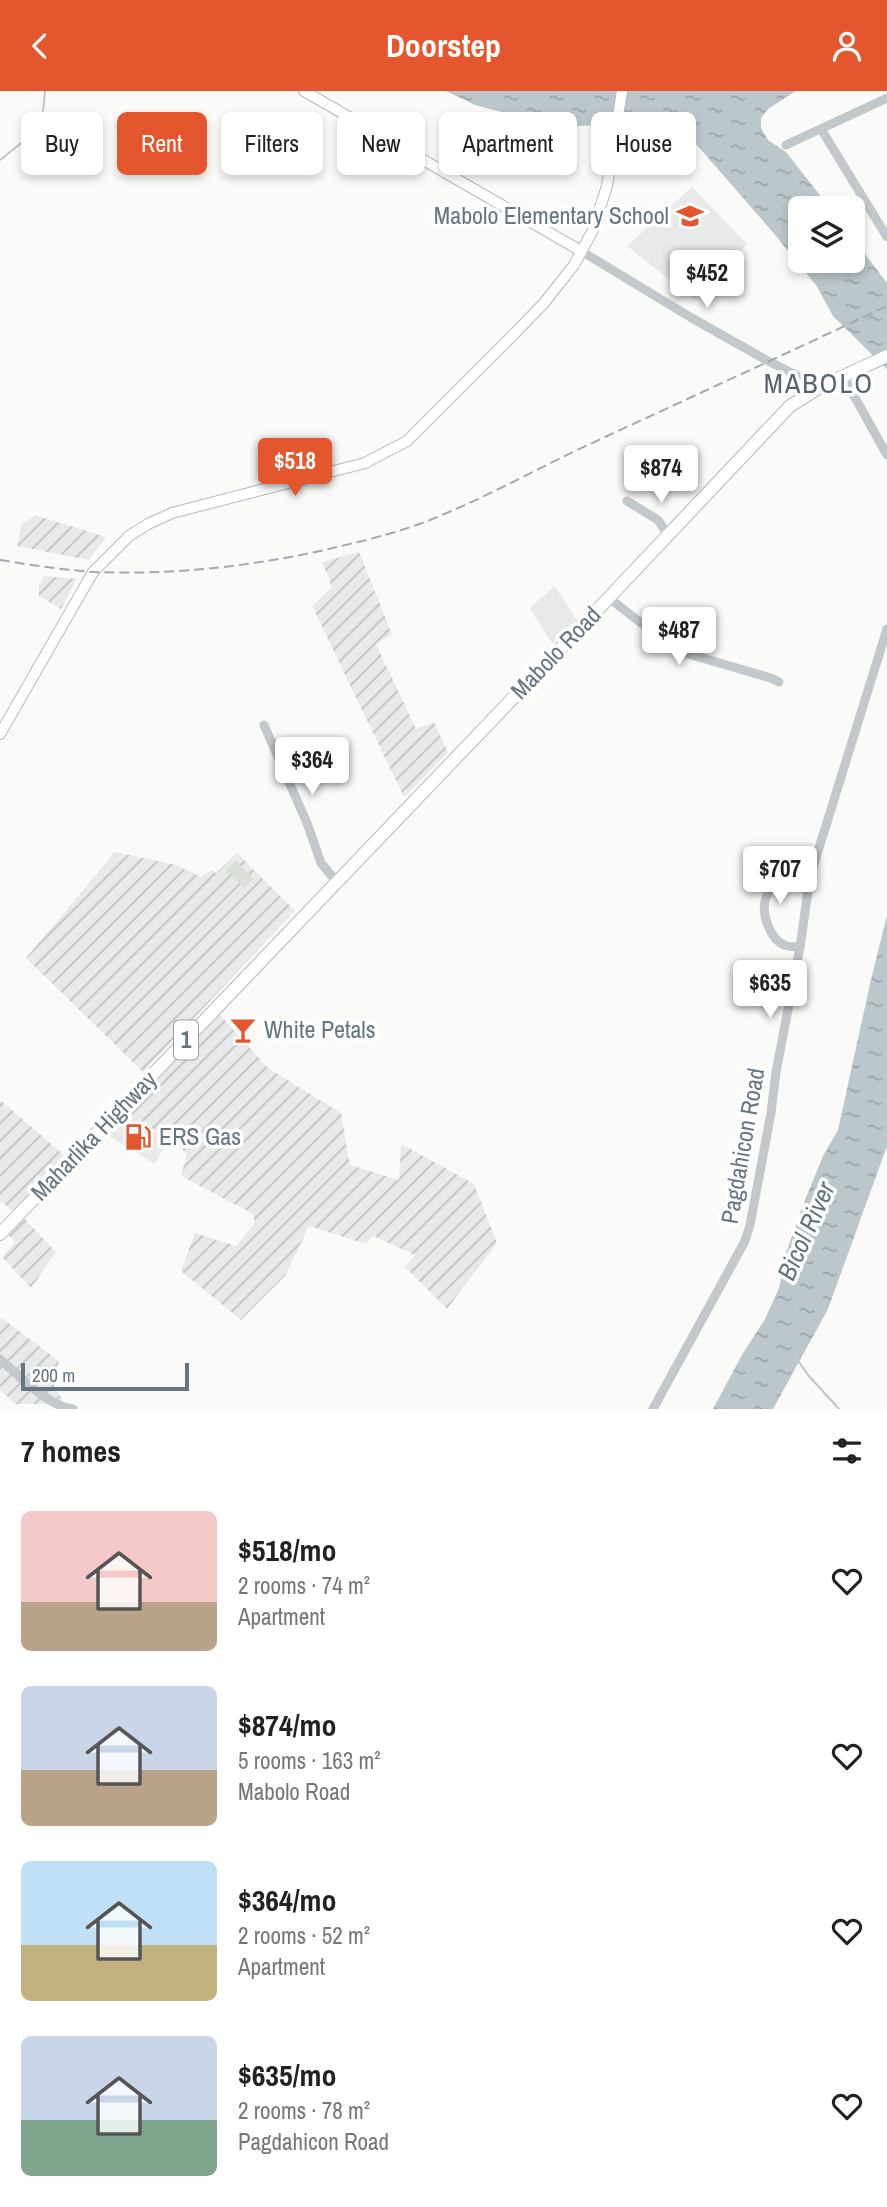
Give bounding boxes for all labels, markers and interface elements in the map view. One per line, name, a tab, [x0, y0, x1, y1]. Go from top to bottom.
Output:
text: Doorstep	[386, 24, 501, 67]
icon: back	[21, 27, 59, 65]
icon: person	[828, 27, 866, 65]
chip: Buy	[21, 112, 103, 175]
chip: Rent	[117, 112, 207, 175]
chip: Filters	[221, 112, 323, 175]
chip: New	[337, 112, 425, 175]
chip: Apartment	[439, 112, 577, 175]
chip: House	[591, 112, 696, 175]
map controls	[788, 196, 865, 273]
button: layers	[788, 196, 865, 273]
place label: Mabolo Elementary School	[434, 199, 669, 231]
school or university icon: Mabolo Elementary School	[675, 201, 705, 231]
pin: $452	[666, 251, 748, 310]
text: $452	[686, 257, 728, 288]
district label: MABOLO	[764, 364, 874, 402]
pin: $518	[254, 439, 336, 498]
text: $518	[274, 445, 316, 476]
pin: $874	[620, 445, 702, 505]
text: $874	[640, 452, 682, 483]
street label: Mabolo Road	[503, 599, 607, 706]
pin: $487	[638, 607, 720, 667]
text: $487	[658, 614, 700, 645]
pin: $364	[271, 737, 353, 797]
text: $364	[291, 744, 333, 775]
pin: $707	[739, 847, 821, 906]
text: $707	[759, 853, 801, 884]
pin: $635	[729, 961, 811, 1020]
text: $635	[749, 967, 791, 998]
place label: White Petals	[264, 1013, 376, 1045]
bar icon: White Petals	[228, 1015, 258, 1045]
road number: 1	[174, 1021, 198, 1059]
street label: Maharlika Highway	[23, 1063, 163, 1207]
street label: Pagdahicon Road	[713, 1065, 771, 1226]
place label: ERS Gas	[159, 1120, 241, 1152]
fuel station icon: ERS Gas	[123, 1122, 153, 1152]
water label: Bicol River	[768, 1175, 843, 1286]
scale bar	[21, 1360, 189, 1392]
text: 200 m	[32, 1362, 75, 1388]
text: 7 homes	[21, 1431, 121, 1471]
icon: filters	[828, 1432, 866, 1470]
text: $518/mo	[238, 1530, 336, 1570]
icon: home	[77, 1539, 161, 1623]
icon: heart	[828, 1562, 866, 1600]
text: 2 rooms · 74 m²	[238, 1570, 370, 1601]
text: Apartment	[238, 1601, 325, 1632]
text: $874/mo	[238, 1705, 336, 1745]
icon: home	[77, 1714, 161, 1798]
icon: heart	[828, 1737, 866, 1775]
text: 5 rooms · 163 m²	[238, 1745, 381, 1776]
text: Mabolo Road	[238, 1776, 350, 1807]
text: $364/mo	[238, 1880, 336, 1920]
icon: home	[77, 1889, 161, 1973]
icon: heart	[828, 1912, 866, 1950]
text: 2 rooms · 52 m²	[238, 1920, 370, 1951]
text: Apartment	[238, 1951, 325, 1982]
text: $635/mo	[238, 2055, 336, 2095]
icon: home	[77, 2064, 161, 2148]
icon: heart	[828, 2087, 866, 2125]
text: 2 rooms · 78 m²	[238, 2095, 370, 2126]
text: Pagdahicon Road	[238, 2126, 389, 2157]

